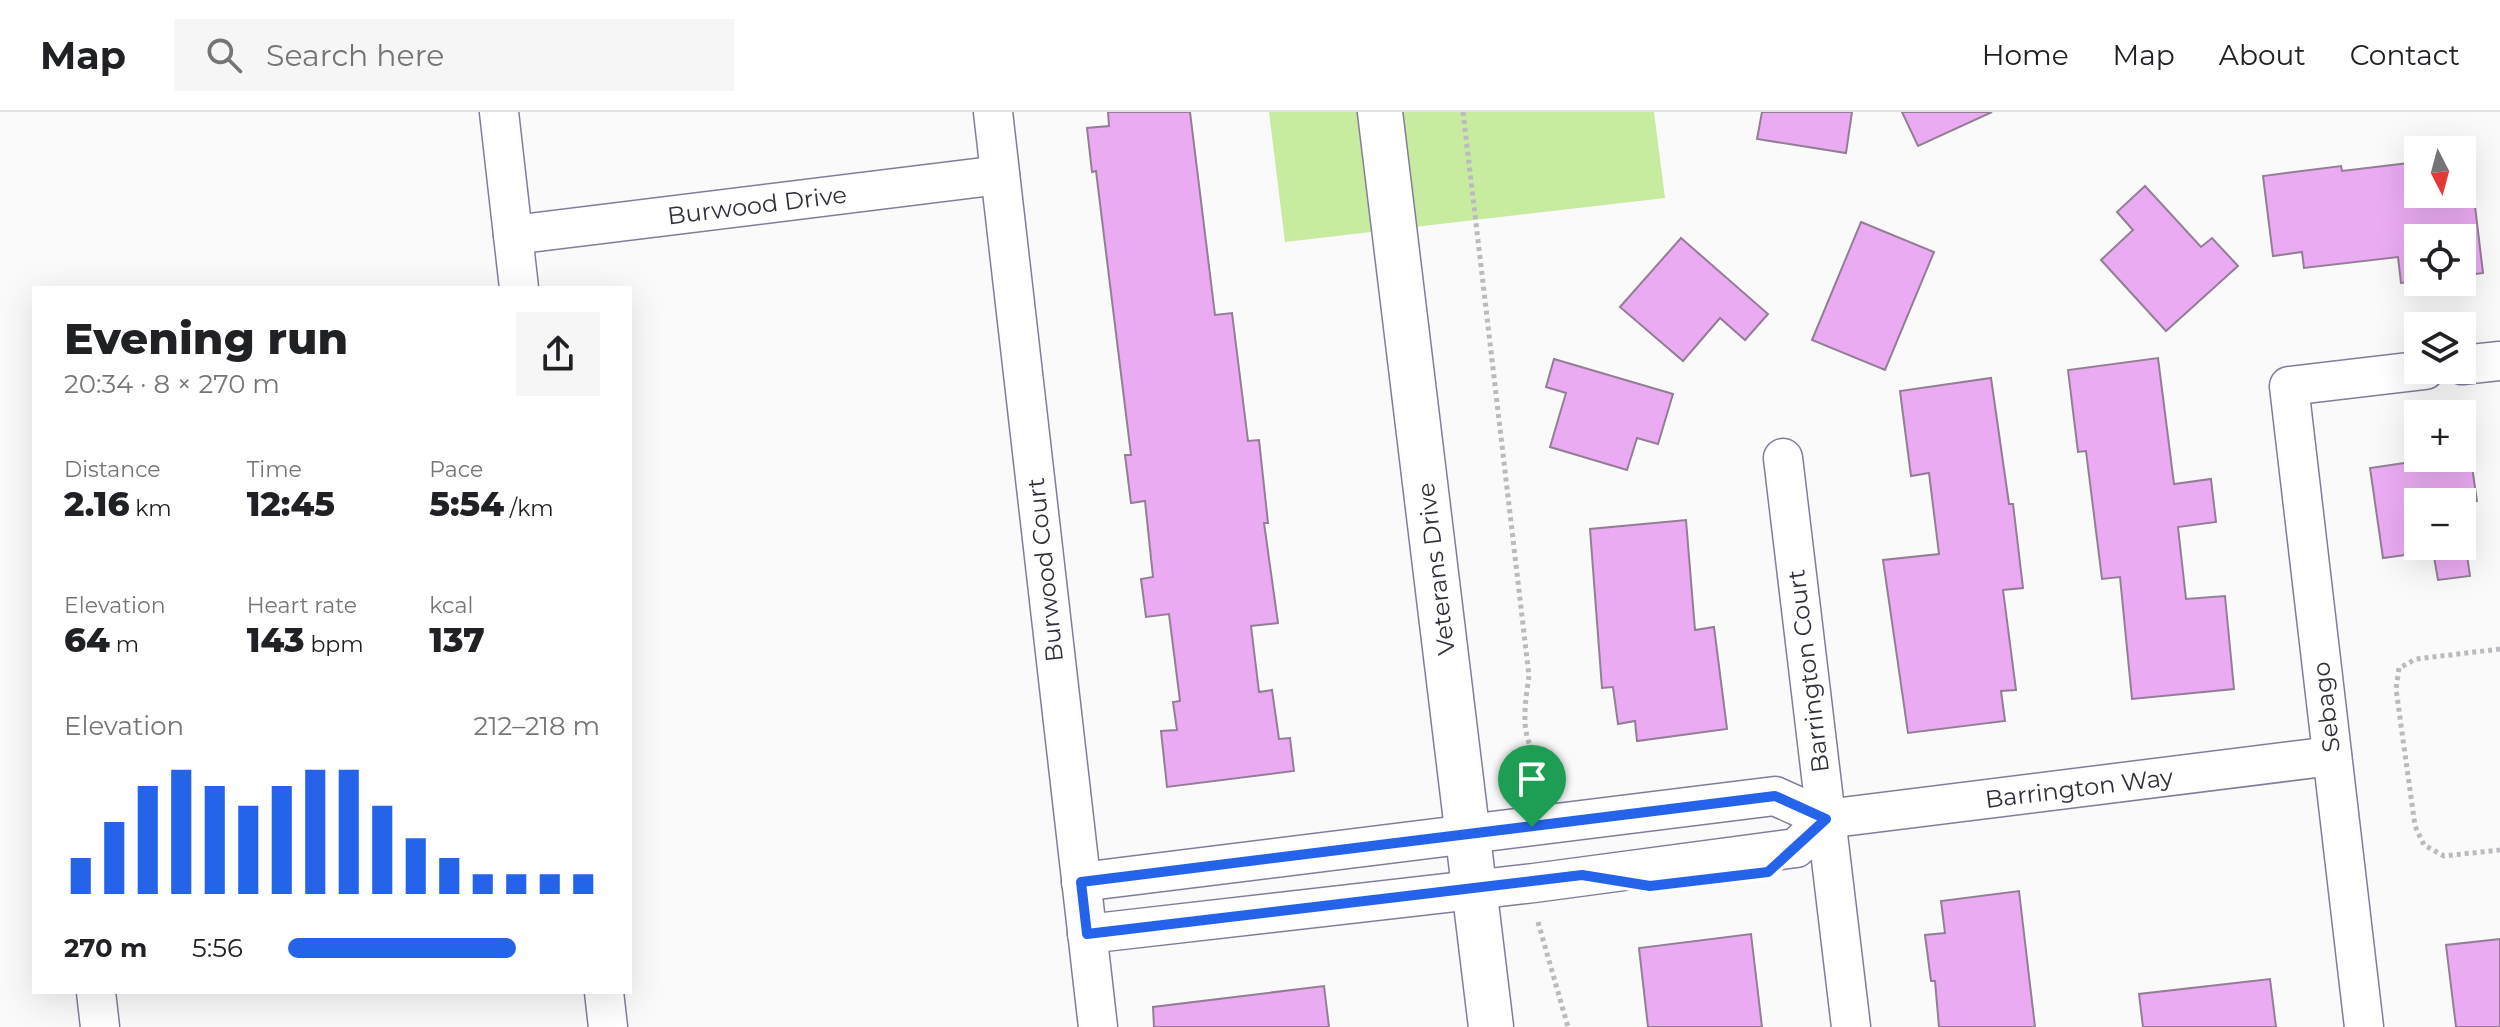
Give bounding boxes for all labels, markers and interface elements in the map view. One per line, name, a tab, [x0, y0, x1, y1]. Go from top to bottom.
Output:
search box	[174, 19, 734, 91]
text: Map	[40, 32, 126, 79]
icon: search	[202, 33, 246, 77]
text: Search here	[266, 37, 444, 74]
text: Home	[1982, 38, 2069, 72]
text: Map	[2113, 38, 2175, 72]
text: About	[2219, 38, 2306, 72]
text: Contact	[2350, 38, 2460, 72]
north arrow	[2404, 136, 2476, 208]
map controls	[2404, 136, 2476, 560]
street label: Burwood Drive	[666, 180, 848, 230]
button: locate	[2404, 224, 2476, 296]
text: Evening run	[64, 311, 348, 365]
button: share	[516, 312, 600, 396]
button: layers	[2404, 312, 2476, 384]
text: 20:34 · 8 × 270 m	[64, 368, 280, 400]
button: +	[2404, 400, 2476, 472]
text: Distance	[64, 456, 161, 483]
text: Time	[247, 456, 302, 483]
text: Pace	[429, 456, 483, 483]
street label: Burwood Court	[1021, 476, 1069, 664]
street label: Veterans Drive	[1411, 481, 1461, 657]
text: 2.16	[64, 483, 130, 525]
text: 12:45	[247, 483, 335, 525]
text: 5:54	[429, 483, 504, 525]
button: −	[2404, 488, 2476, 560]
text: km	[130, 495, 172, 522]
text: /km	[504, 495, 554, 522]
street label: Barrington Court	[1781, 568, 1835, 774]
text: Elevation	[64, 592, 166, 619]
text: Heart rate	[247, 592, 357, 619]
text: kcal	[429, 592, 473, 619]
text: 64	[64, 619, 110, 661]
text: 143	[247, 619, 305, 661]
text: 137	[429, 619, 485, 661]
text: m	[110, 631, 139, 658]
text: bpm	[305, 631, 364, 658]
street label: Sebago	[2306, 660, 2346, 754]
text: Elevation	[64, 710, 184, 742]
text: 212–218 m	[473, 710, 600, 742]
pin	[1498, 745, 1566, 827]
icon: arrive	[1510, 757, 1554, 801]
street label: Barrington Way	[1983, 762, 2175, 814]
text: 270 m	[64, 932, 147, 964]
text: 5:56	[192, 932, 243, 964]

